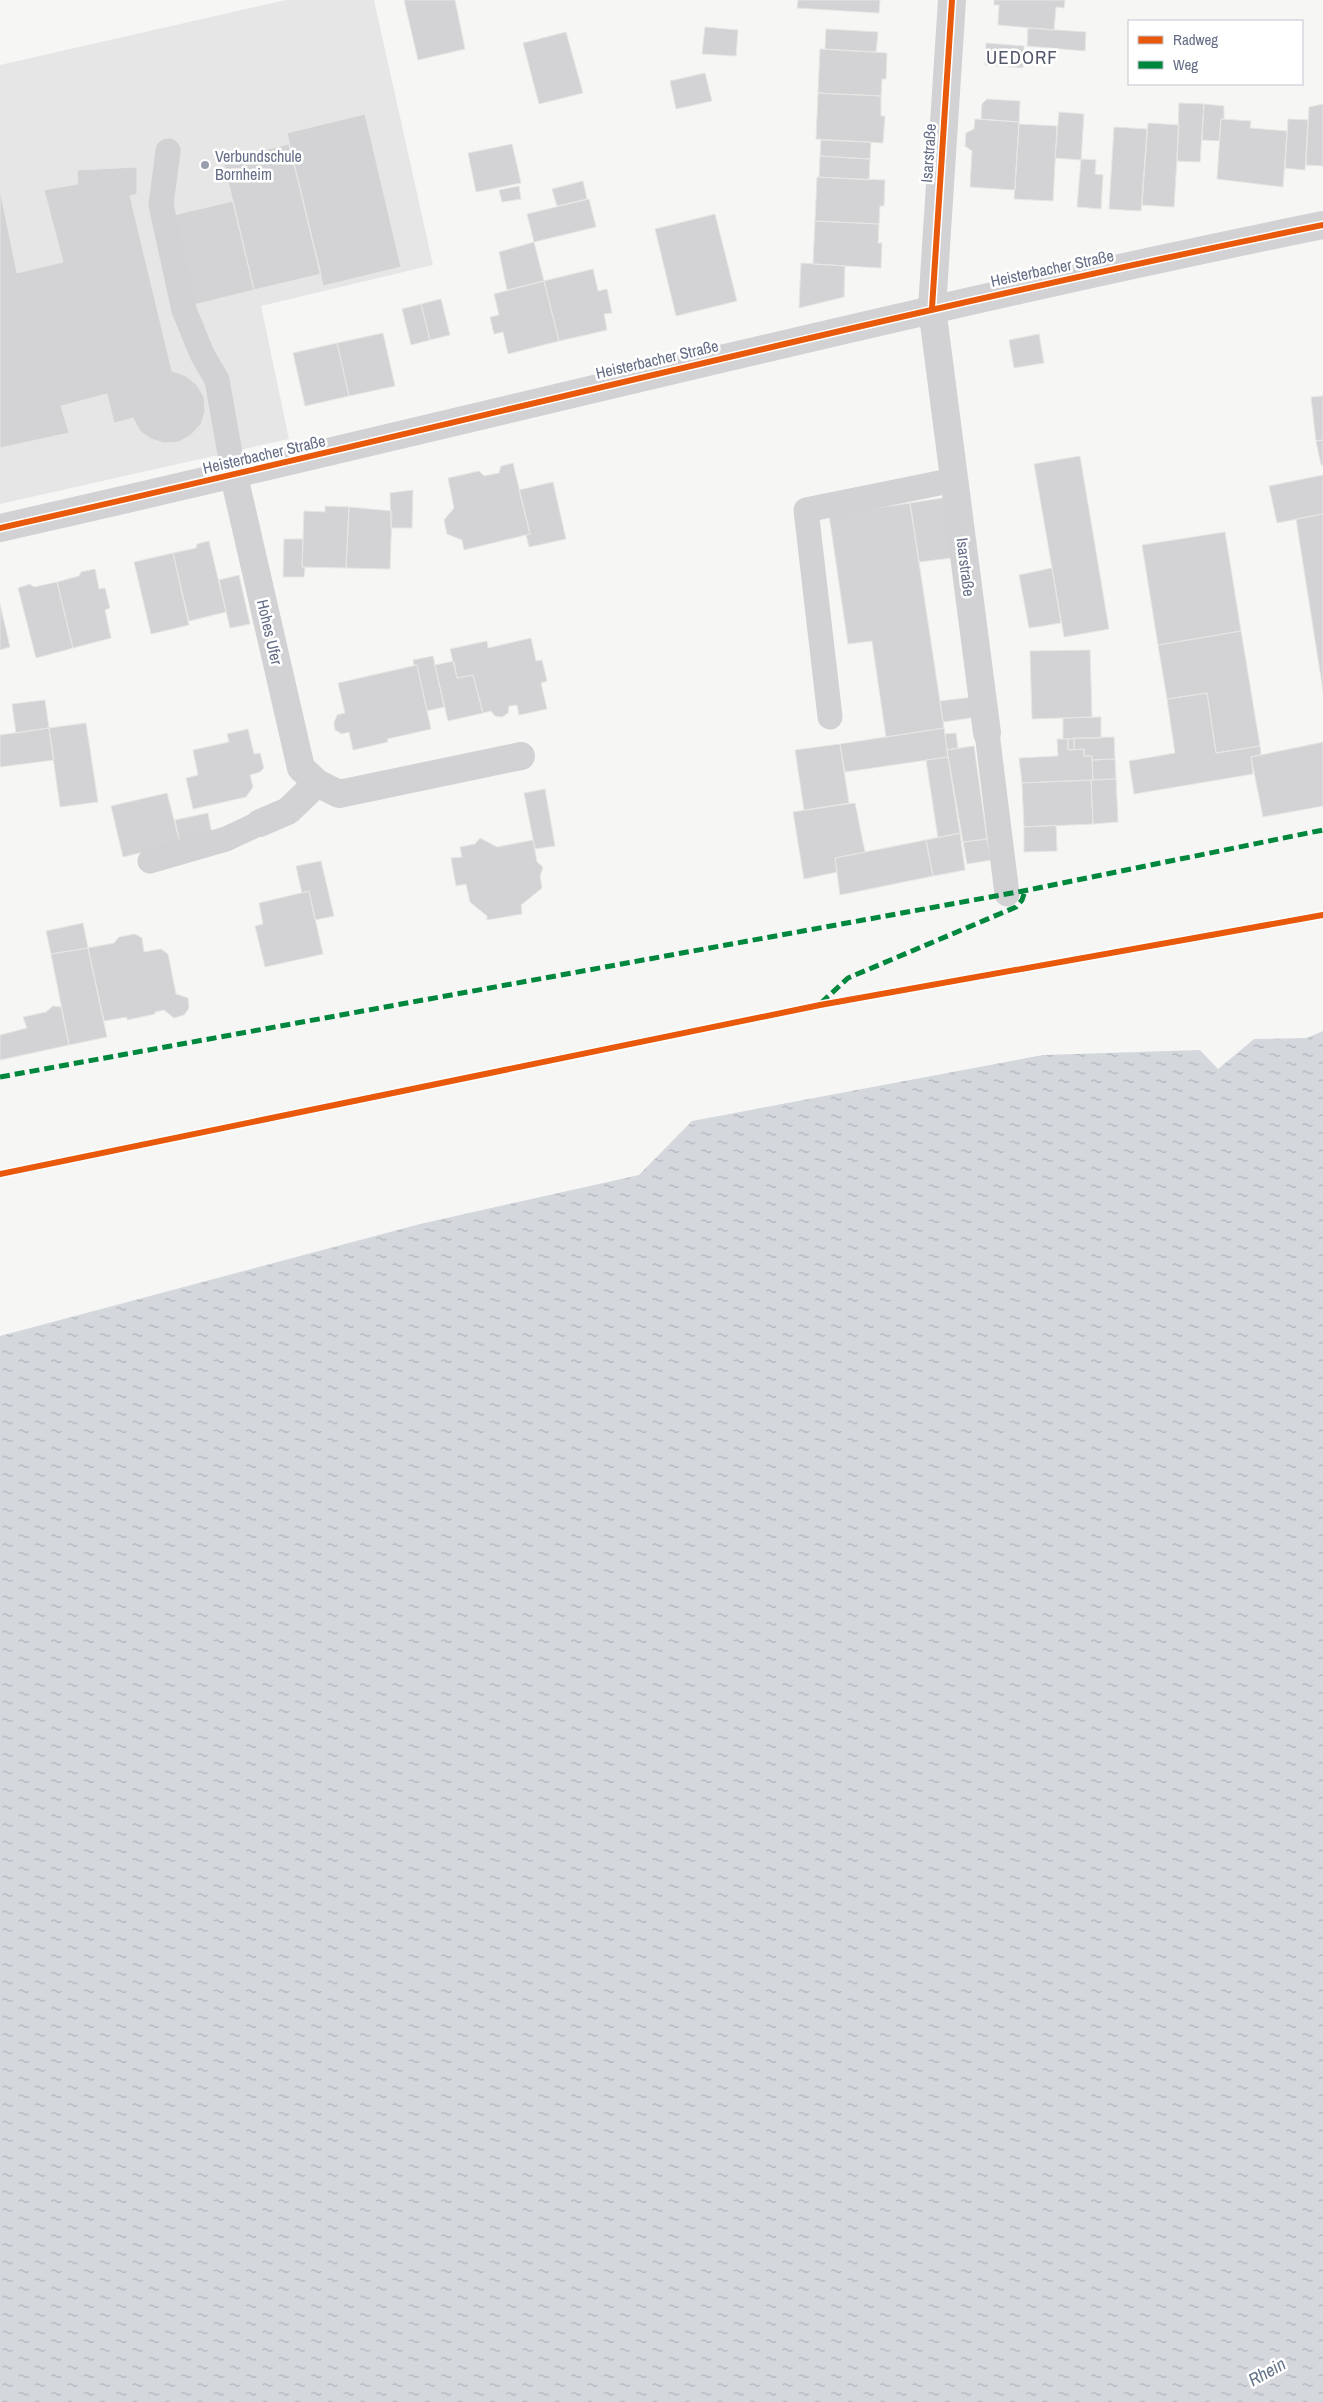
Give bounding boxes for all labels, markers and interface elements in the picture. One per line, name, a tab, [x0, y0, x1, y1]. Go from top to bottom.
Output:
legend	[1128, 20, 1303, 85]
text: Radweg	[1173, 29, 1218, 50]
district label: UEDORF	[986, 44, 1058, 70]
text: Weg	[1173, 54, 1198, 75]
street label: Isarstraße	[915, 123, 941, 183]
place label: Verbundschule Bornheim	[215, 145, 302, 185]
marker: Verbundschule Bornheim	[199, 159, 211, 171]
street label: Heisterbacher Straße	[988, 244, 1116, 292]
street label: Heisterbacher Straße	[593, 334, 721, 384]
street label: Heisterbacher Straße	[200, 429, 328, 479]
street label: Isarstraße	[951, 536, 981, 598]
street label: Hohes Ufer	[252, 597, 288, 667]
water label: Rhein	[1243, 2351, 1290, 2392]

